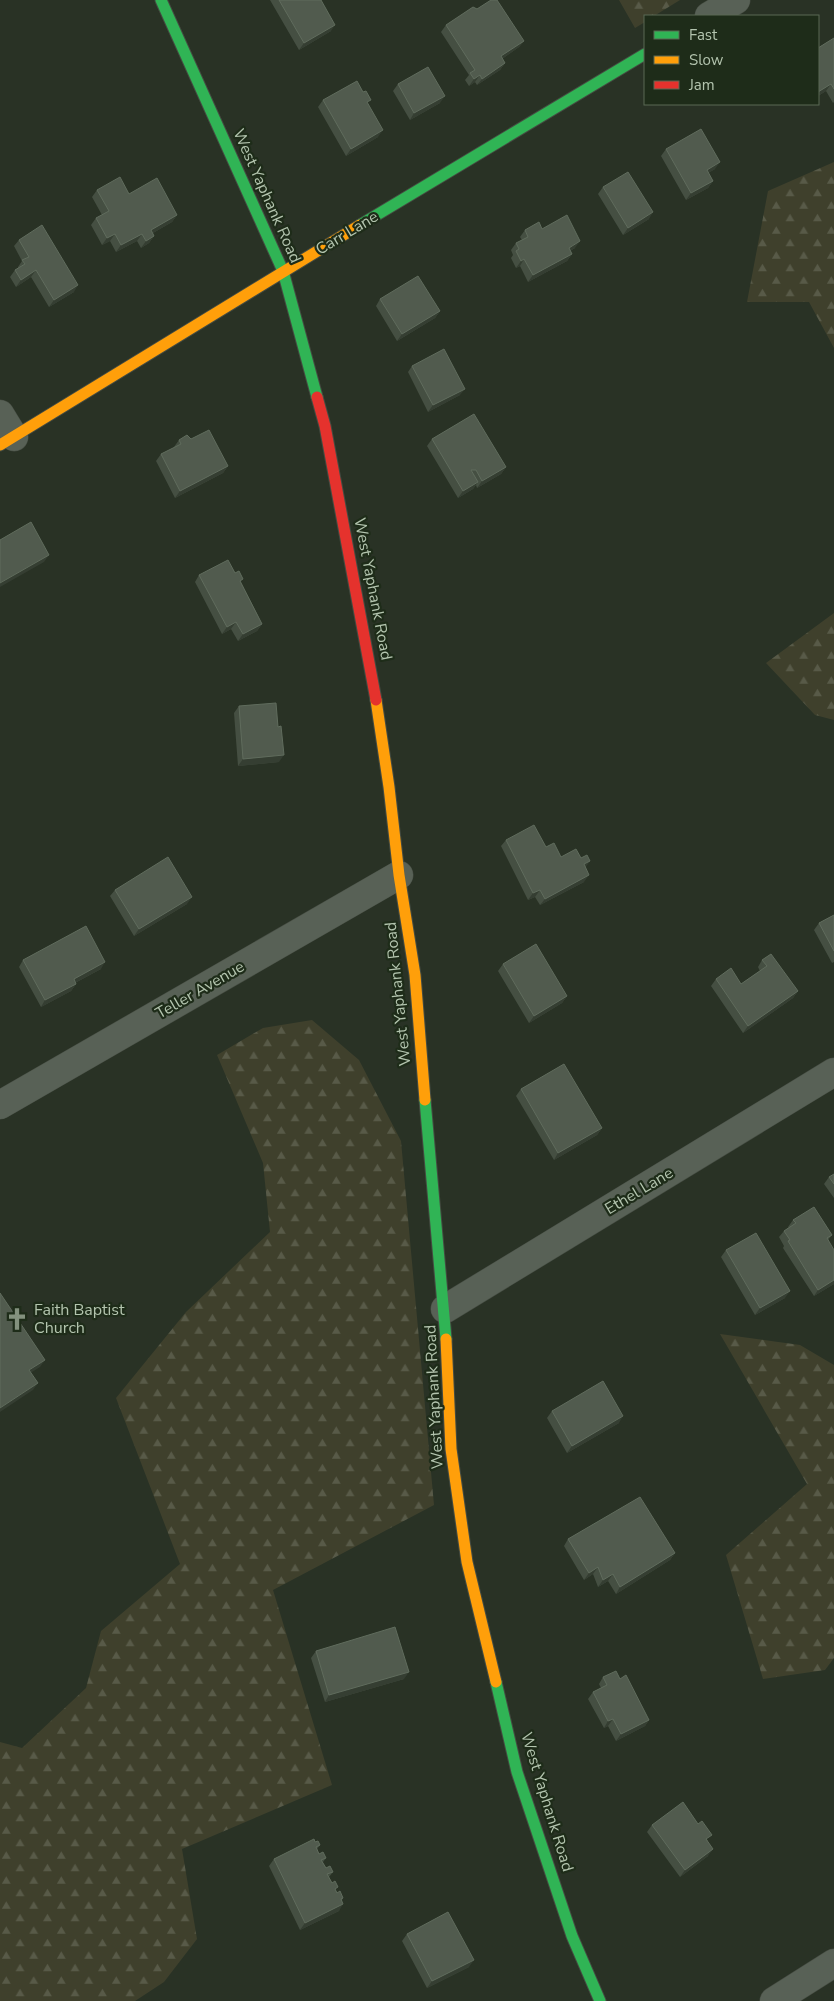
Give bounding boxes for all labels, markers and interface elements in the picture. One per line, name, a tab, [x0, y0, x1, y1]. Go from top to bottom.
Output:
legend	[644, 15, 819, 105]
text: Fast	[689, 25, 718, 45]
text: Slow	[689, 50, 724, 70]
text: Jam	[688, 75, 715, 95]
street label: West Yaphank Road	[228, 125, 306, 267]
street label: Carr Lane	[312, 206, 382, 260]
street label: West Yaphank Road	[348, 516, 398, 662]
street label: West Yaphank Road	[380, 921, 416, 1067]
street label: Teller Avenue	[152, 956, 248, 1024]
street label: Ethel Lane	[601, 1162, 677, 1220]
place label: Faith Baptist Church	[34, 1299, 125, 1339]
church icon: Faith Baptist Church	[4, 1306, 30, 1332]
street label: West Yaphank Road	[419, 1324, 449, 1470]
street label: West Yaphank Road	[515, 1730, 579, 1874]

